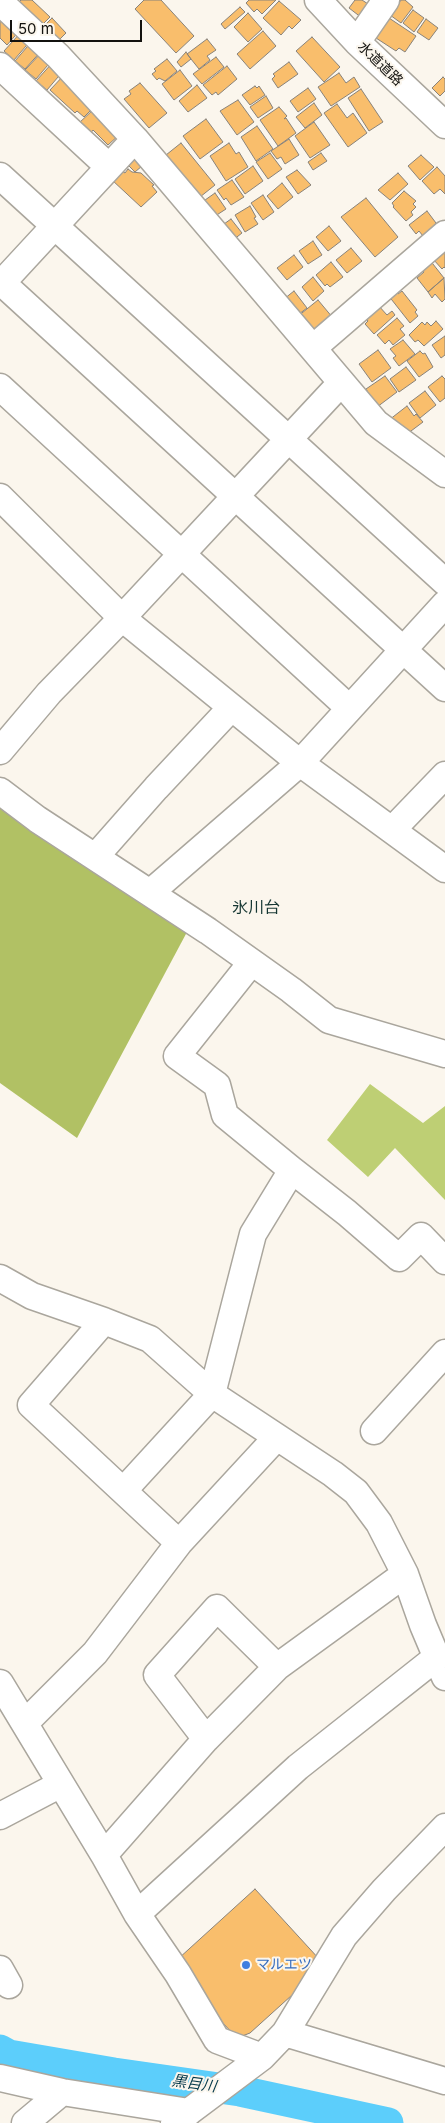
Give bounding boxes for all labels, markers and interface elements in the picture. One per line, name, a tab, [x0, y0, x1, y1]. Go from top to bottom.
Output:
scale bar	[12, 10, 145, 42]
text: 50 m	[18, 19, 54, 38]
street label: 水道道路	[354, 39, 406, 89]
district label: 氷川台	[232, 898, 280, 918]
place label: マルエツ	[256, 1957, 312, 1973]
marker: マルエツ	[240, 1959, 252, 1971]
water label: 黒目川	[170, 2072, 218, 2096]

